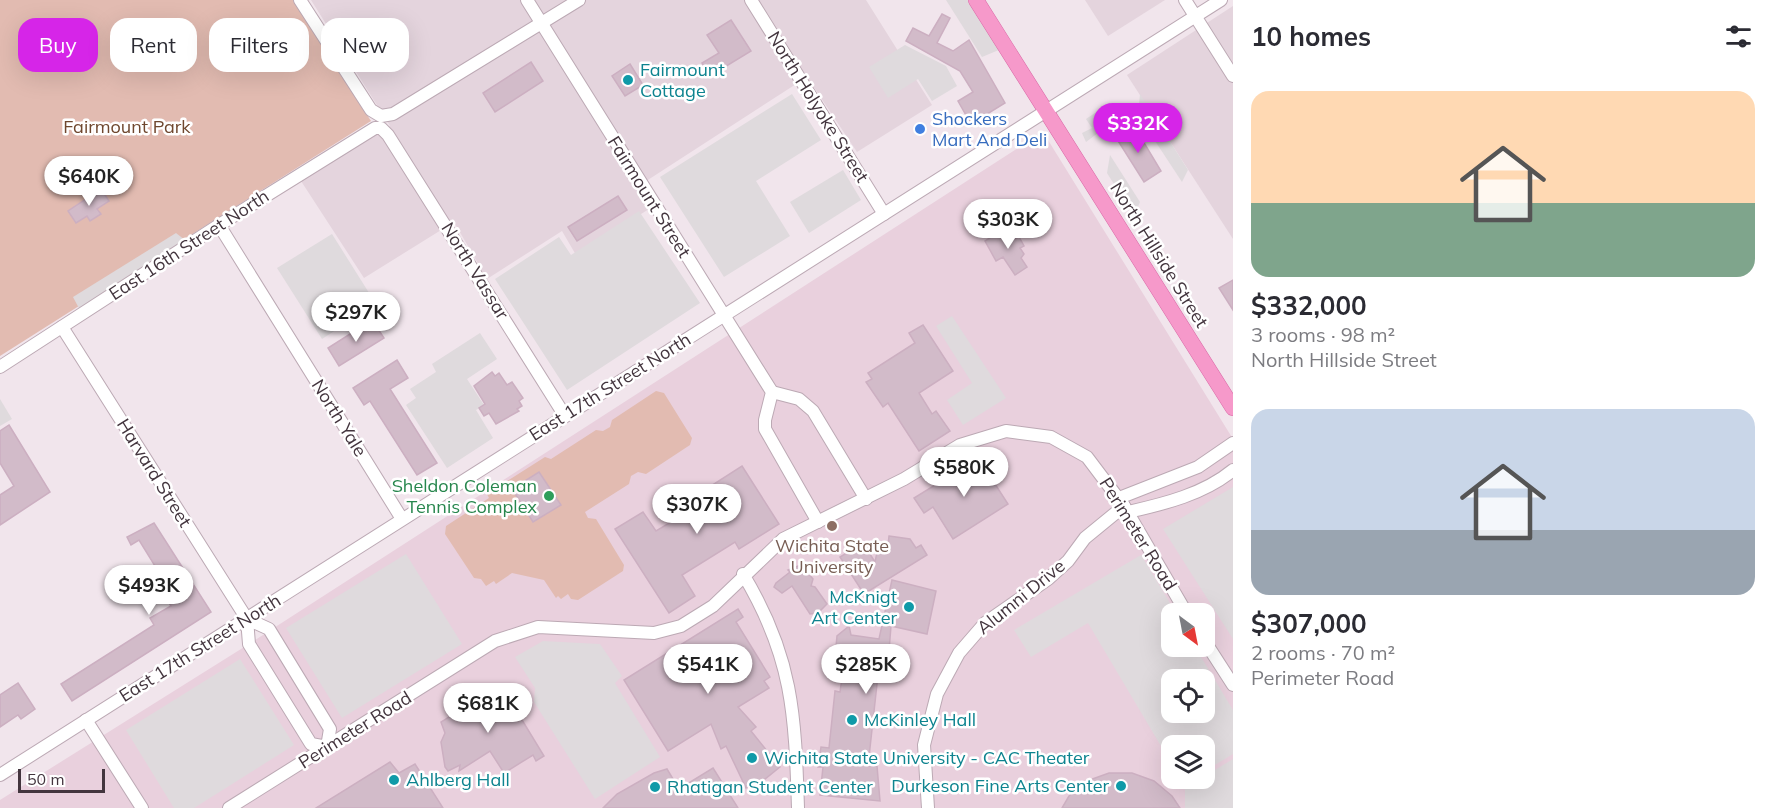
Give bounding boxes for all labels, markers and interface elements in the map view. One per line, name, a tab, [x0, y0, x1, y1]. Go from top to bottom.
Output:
chip: Buy	[18, 18, 98, 72]
chip: Rent	[110, 18, 197, 72]
chip: Filters	[209, 18, 309, 72]
chip: New	[321, 18, 409, 72]
text: 10 homes	[1251, 20, 1371, 53]
icon: filters	[1722, 20, 1755, 53]
street label: North Holyoke Street	[763, 27, 874, 186]
place label: Fairmount Cottage	[640, 58, 725, 102]
marker: Fairmount Cottage	[621, 73, 635, 87]
pin: $332K	[1096, 103, 1180, 154]
place label: Shockers Mart And Deli	[932, 107, 1047, 151]
text: $332K	[1107, 110, 1169, 135]
park label: Fairmount Park	[63, 115, 191, 138]
marker: Shockers Mart And Deli	[913, 122, 927, 136]
icon: home	[1449, 130, 1557, 238]
street label: Fairmount Street	[603, 132, 696, 262]
pin: $640K	[47, 156, 131, 207]
text: $640K	[58, 163, 120, 188]
street label: North Hillside Street	[1105, 178, 1213, 332]
street label: East 16th Street North	[104, 184, 273, 305]
pin: $303K	[966, 199, 1050, 250]
text: $303K	[977, 206, 1039, 231]
street label: North Vassar	[437, 218, 515, 324]
text: $332,000	[1251, 289, 1367, 322]
pin: $297K	[314, 292, 398, 343]
text: $297K	[325, 299, 387, 324]
text: 3 rooms · 98 m²	[1251, 322, 1395, 347]
street label: East 17th Street North	[525, 327, 695, 446]
text: North Hillside Street	[1251, 347, 1437, 372]
street label: North Yale	[307, 375, 372, 461]
street label: Harvard Street	[112, 414, 197, 531]
pin: $580K	[922, 447, 1006, 498]
icon: home	[1449, 448, 1557, 556]
text: $580K	[933, 454, 995, 479]
street label: Perimeter Road	[1095, 473, 1182, 594]
place label: Sheldon Coleman Tennis Complex	[392, 474, 537, 518]
pin: $307K	[655, 484, 739, 535]
marker: Sheldon Coleman Tennis Complex	[542, 489, 556, 503]
text: $307K	[666, 491, 728, 516]
marker: Wichita State University	[825, 519, 839, 533]
place label: Wichita State University	[775, 534, 889, 578]
street label: Alumni Drive	[972, 554, 1069, 639]
pin: $493K	[107, 565, 191, 616]
text: $493K	[118, 572, 180, 597]
place label: McKnigt Art Center	[811, 585, 897, 629]
street label: East 17th Street North	[115, 588, 285, 707]
marker: McKnigt Art Center	[902, 600, 916, 614]
north arrow	[1161, 603, 1215, 657]
map controls	[1161, 603, 1215, 789]
text: $307,000	[1251, 607, 1367, 640]
text: 2 rooms · 70 m²	[1251, 640, 1395, 665]
pin: $541K	[666, 644, 750, 695]
pin: $285K	[824, 644, 908, 695]
text: $541K	[677, 651, 739, 676]
text: $285K	[835, 651, 897, 676]
text: Perimeter Road	[1251, 665, 1394, 690]
button: locate	[1161, 669, 1215, 723]
pin: $681K	[446, 683, 530, 734]
street label: Perimeter Road	[294, 686, 415, 773]
text: $681K	[457, 690, 519, 715]
place label: McKinley Hall	[864, 708, 976, 731]
marker: McKinley Hall	[845, 713, 859, 727]
button: layers	[1161, 735, 1215, 789]
place label: Wichita State University - CAC Theater	[764, 746, 1090, 769]
marker: Wichita State University - CAC Theater	[745, 751, 759, 765]
scale bar	[18, 766, 105, 794]
place label: Ahlberg Hall	[406, 768, 510, 791]
text: 50 m	[27, 769, 64, 789]
marker: Ahlberg Hall	[387, 773, 401, 787]
place label: Durkeson Fine Arts Center	[891, 774, 1109, 797]
place label: Rhatigan Student Center	[667, 775, 873, 798]
marker: Durkeson Fine Arts Center	[1114, 779, 1128, 793]
marker: Rhatigan Student Center	[648, 780, 662, 794]

